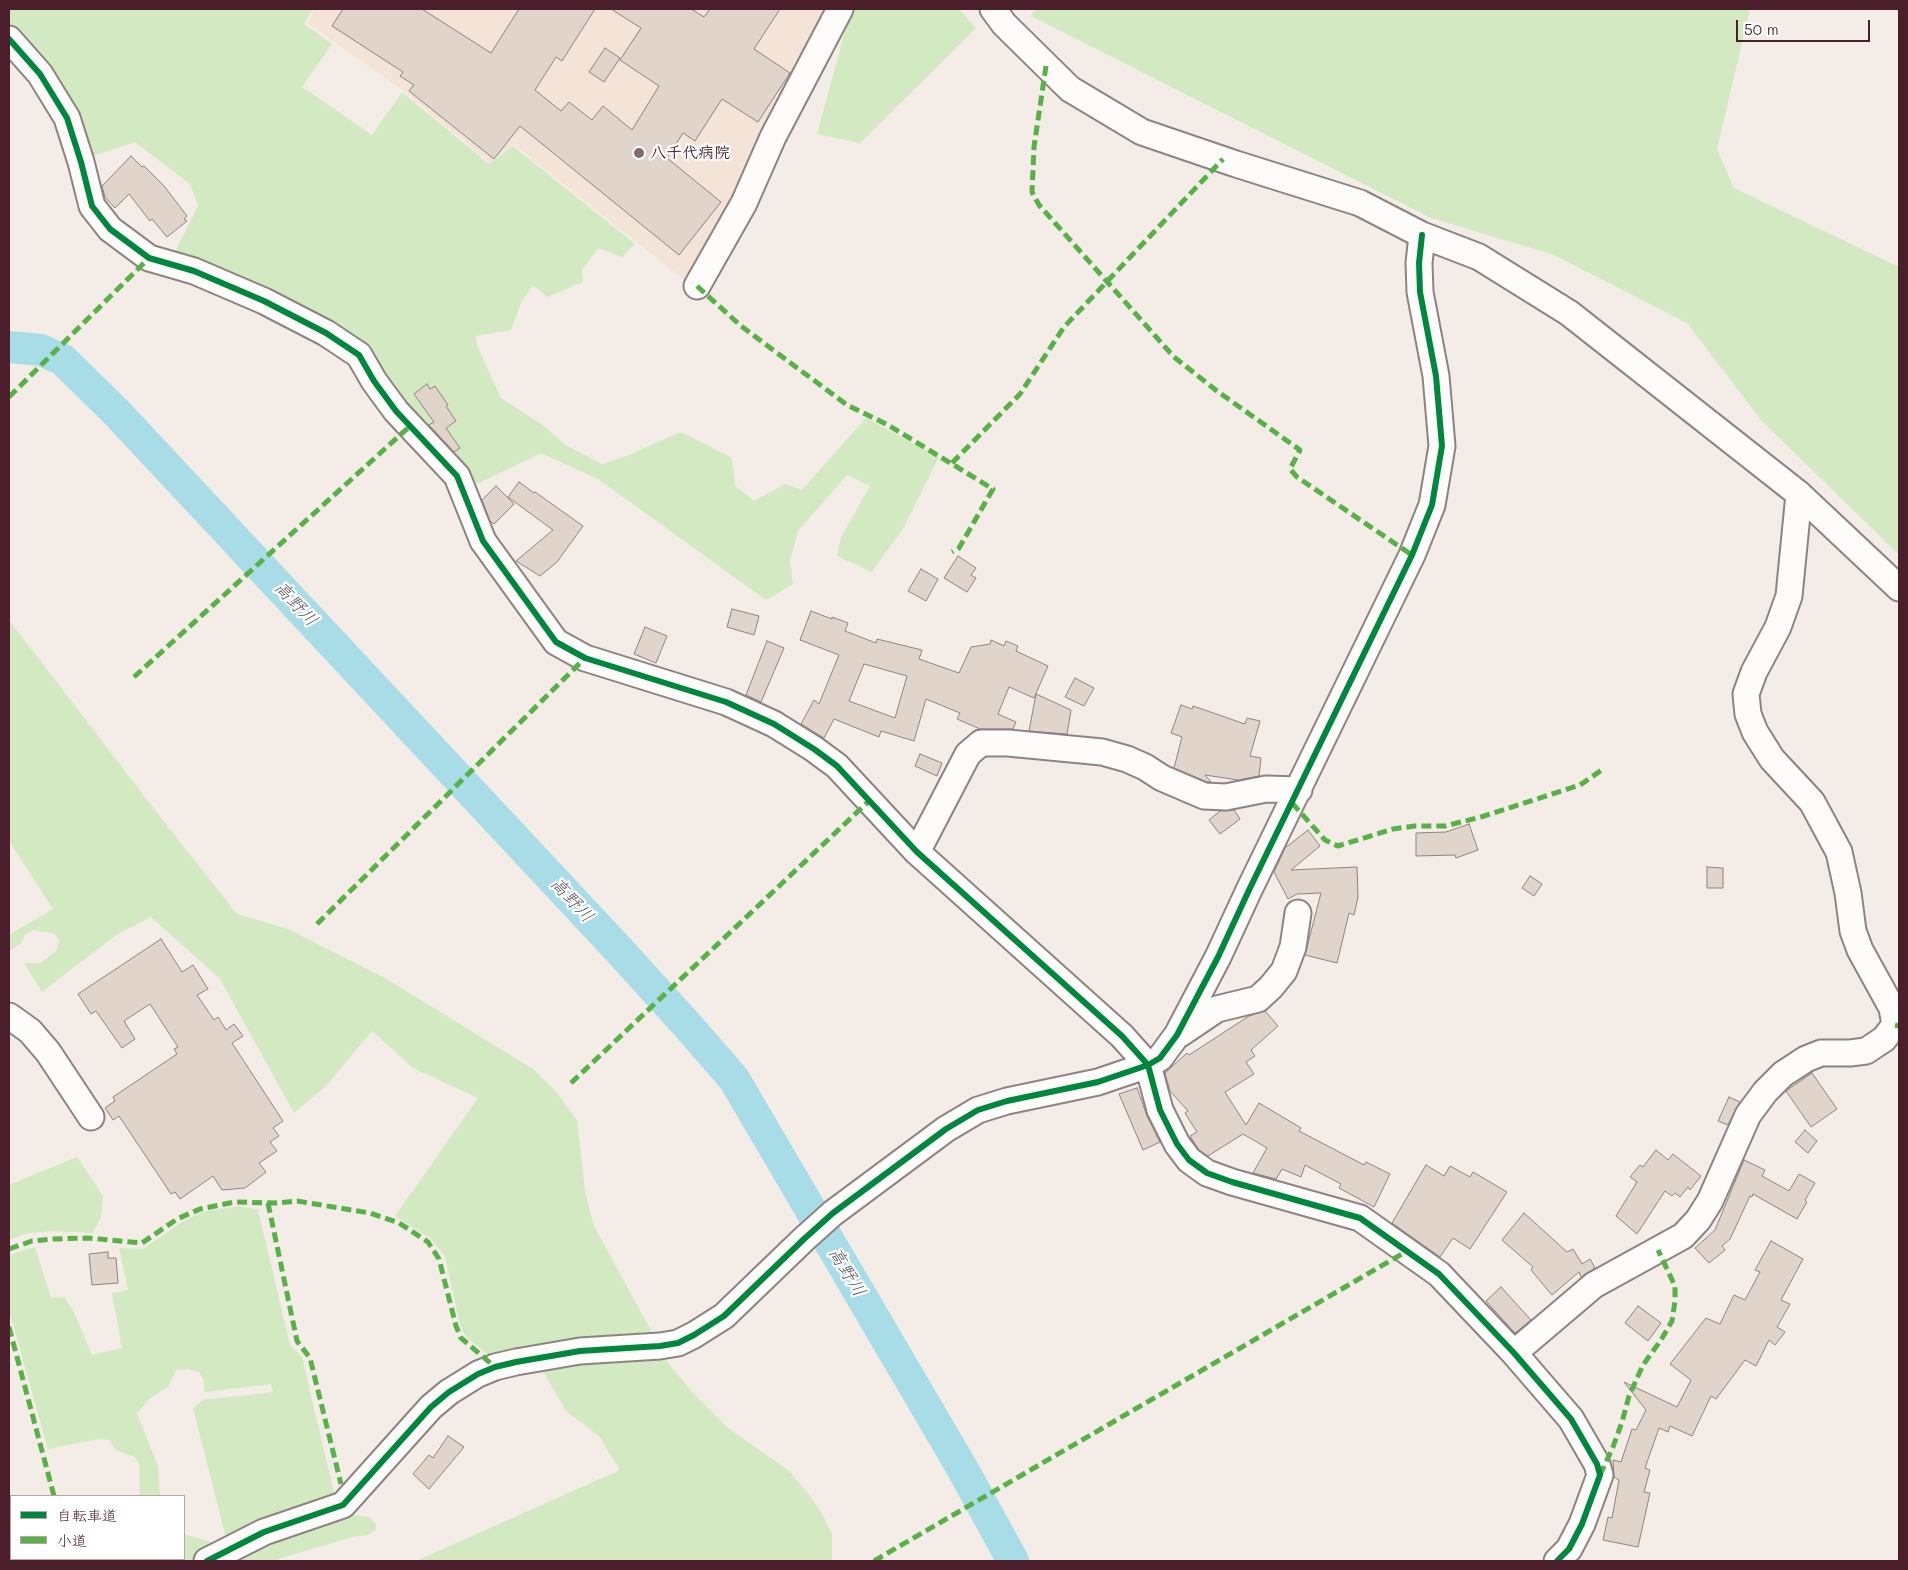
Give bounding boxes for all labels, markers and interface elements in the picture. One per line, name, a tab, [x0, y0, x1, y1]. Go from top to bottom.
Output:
scale bar	[1738, 10, 1872, 42]
text: 50 m	[1744, 19, 1779, 39]
place label: 八千代病院	[650, 143, 730, 163]
marker: 八千代病院	[632, 146, 646, 160]
water label: 高野川	[270, 577, 322, 631]
water label: 高野川	[546, 873, 598, 927]
water label: 高野川	[824, 1243, 870, 1301]
legend	[10, 1495, 185, 1560]
text: 自転車道	[57, 1505, 117, 1525]
text: 小道	[57, 1530, 87, 1550]

